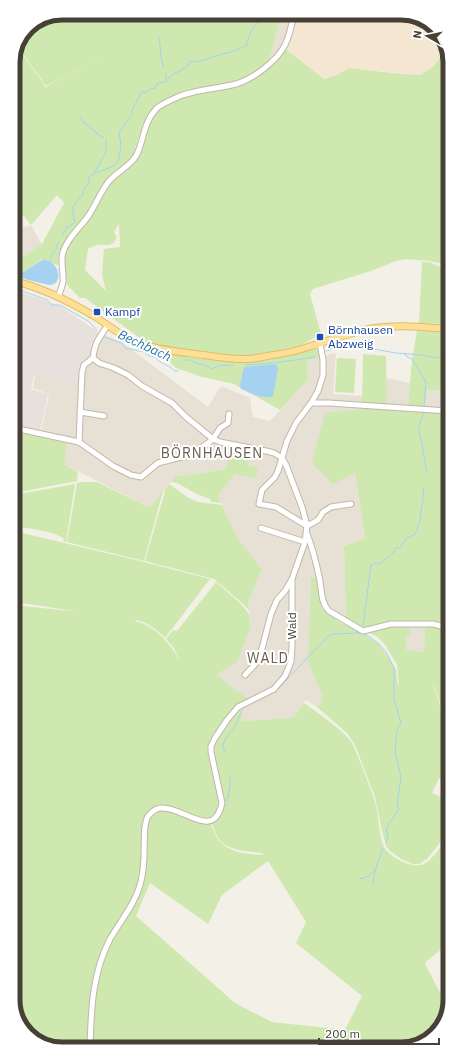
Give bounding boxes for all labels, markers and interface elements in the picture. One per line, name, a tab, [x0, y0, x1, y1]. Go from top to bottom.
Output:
north arrow	[407, 16, 447, 56]
text: N	[410, 29, 425, 39]
place label: Kampf	[105, 304, 140, 319]
marker: Kampf	[92, 307, 102, 317]
place label: Börnhausen Abzweig	[328, 322, 393, 351]
water label: Bechbach	[115, 326, 174, 365]
marker: Börnhausen Abzweig	[315, 332, 325, 342]
district label: BÖRNHAUSEN	[161, 444, 263, 462]
street label: Wald	[284, 612, 299, 640]
district label: WALD	[247, 649, 289, 667]
scale bar	[319, 1020, 439, 1046]
text: 200 m	[325, 1026, 360, 1041]

